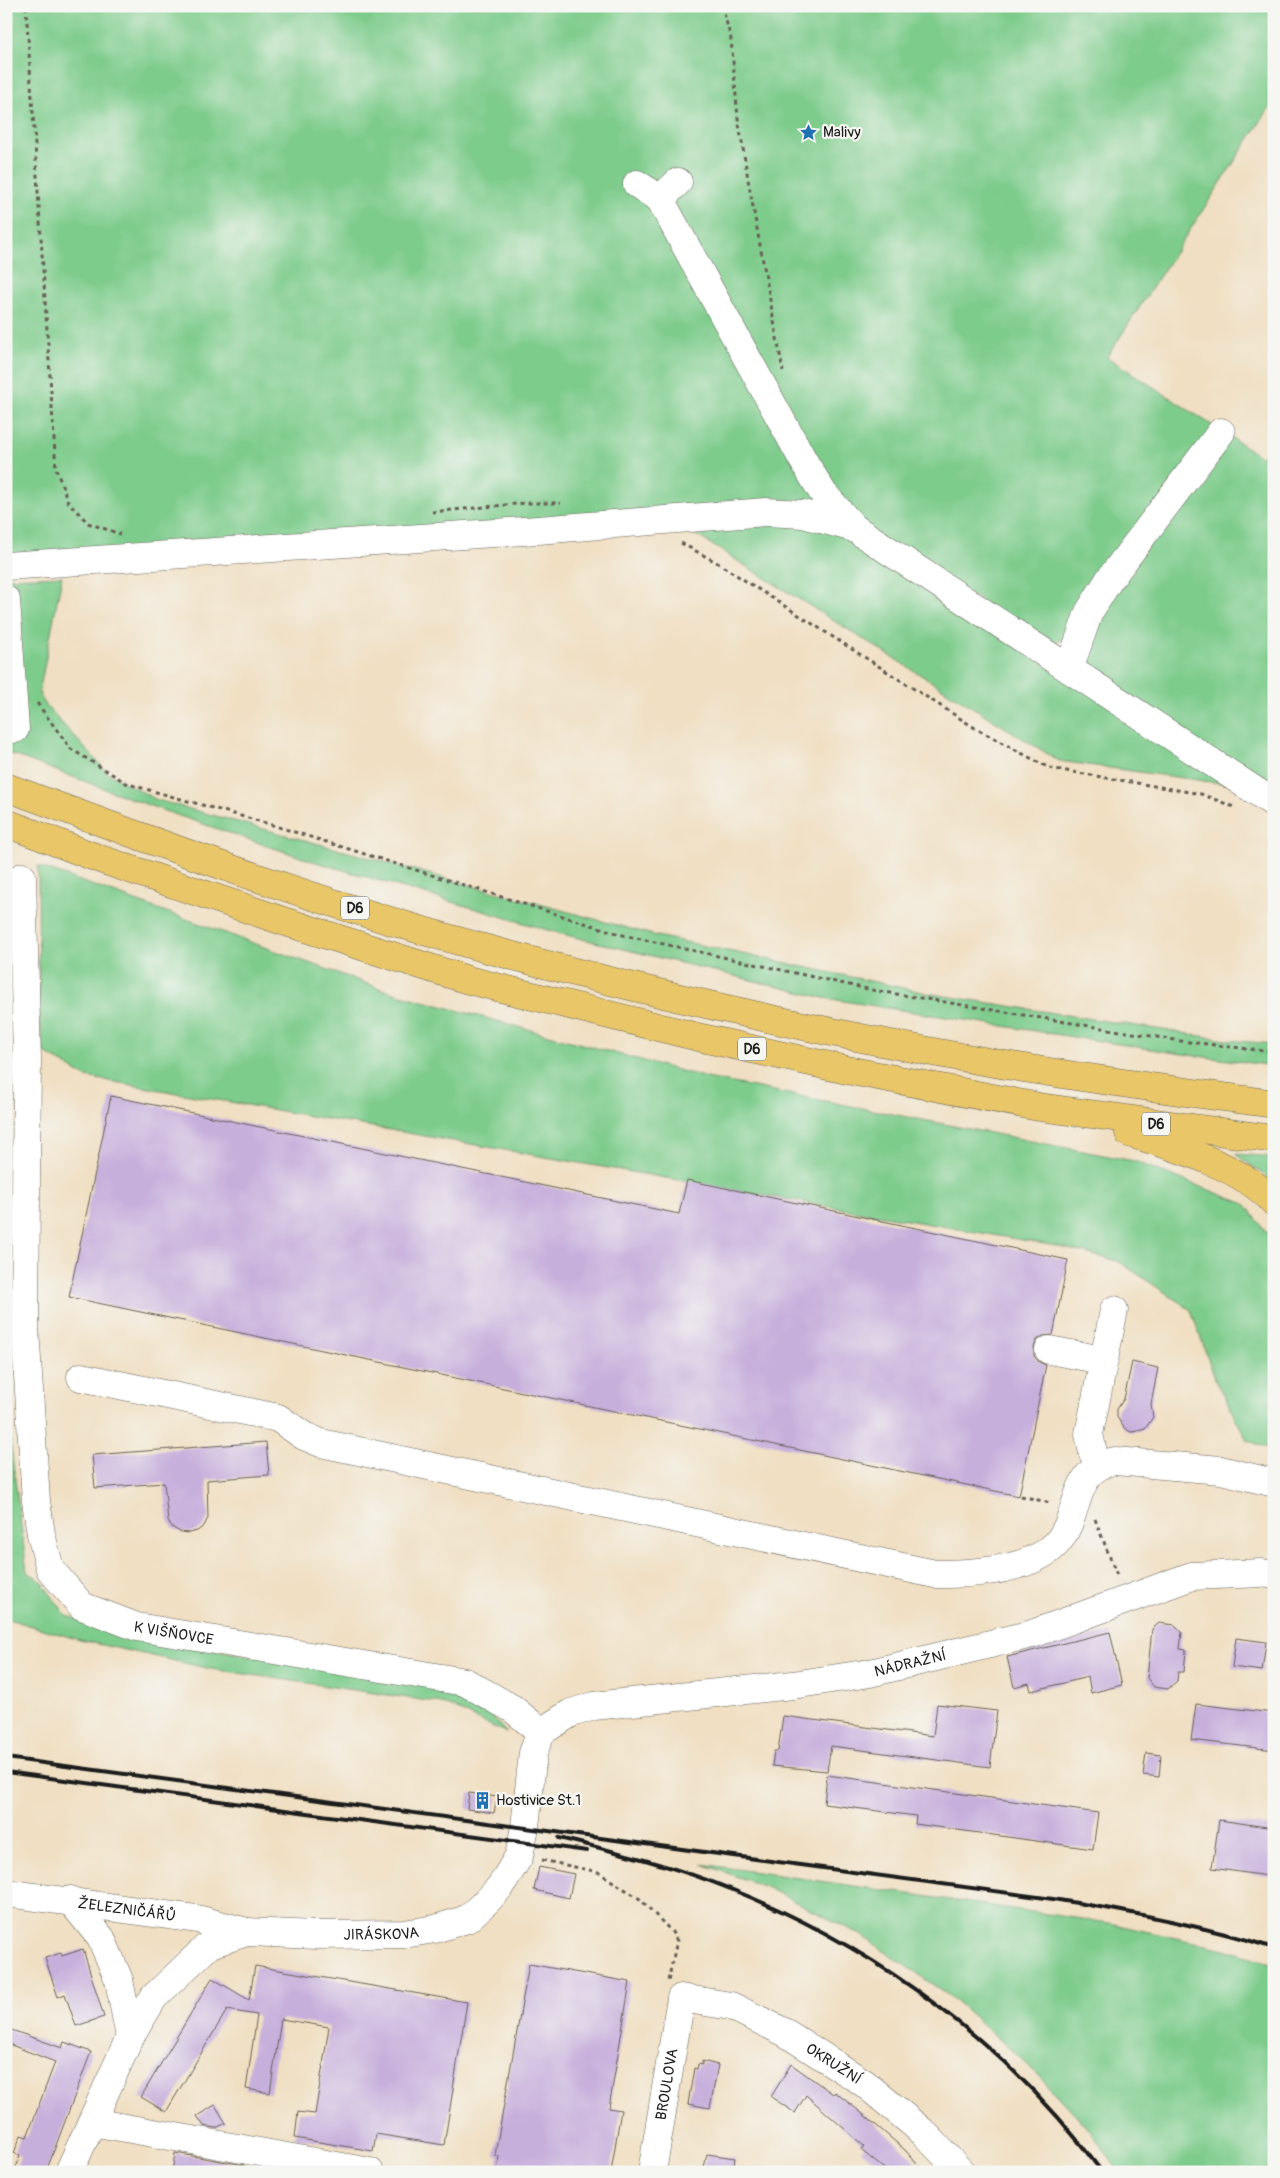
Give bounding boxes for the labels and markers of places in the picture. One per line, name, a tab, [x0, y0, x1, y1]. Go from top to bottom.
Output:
place icon: Malivy	[799, 122, 819, 142]
place label: Malivy	[823, 123, 861, 142]
building icon: Hostivice St.1	[472, 1790, 492, 1810]
place label: Hostivice St.1	[496, 1791, 581, 1810]

